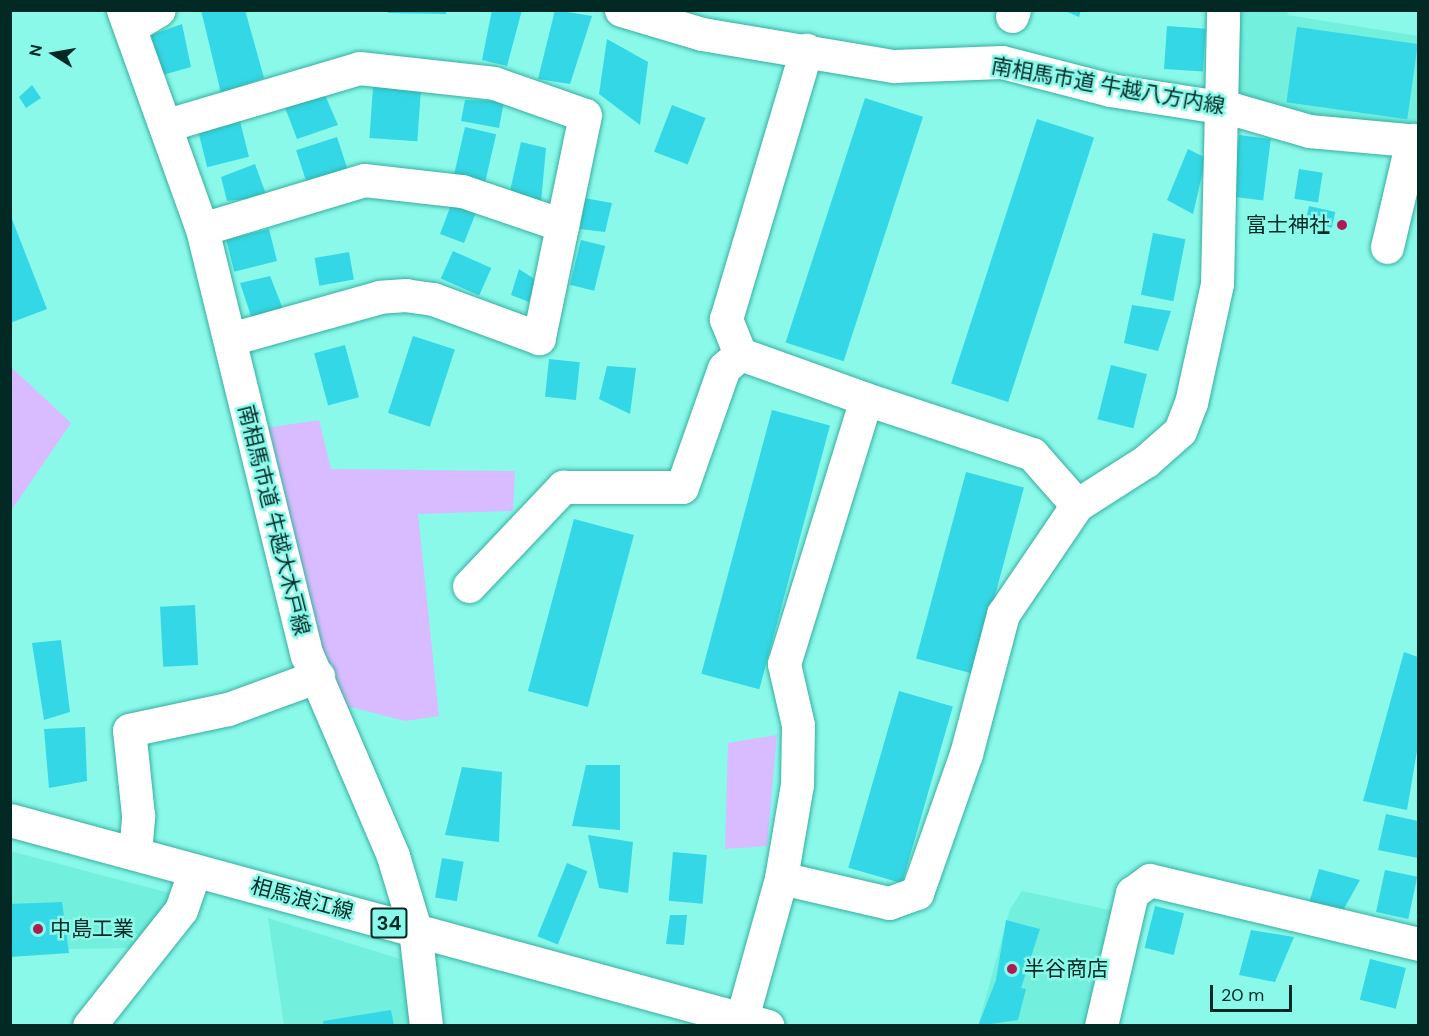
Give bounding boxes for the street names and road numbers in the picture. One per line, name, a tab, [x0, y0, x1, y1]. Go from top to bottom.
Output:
street label: 南相馬市道 牛越八方内線	[989, 53, 1227, 119]
street label: 南相馬市道 牛越大木戸線	[233, 402, 315, 638]
street label: 相馬浪江線	[248, 873, 356, 925]
road number: 34	[370, 906, 408, 940]

